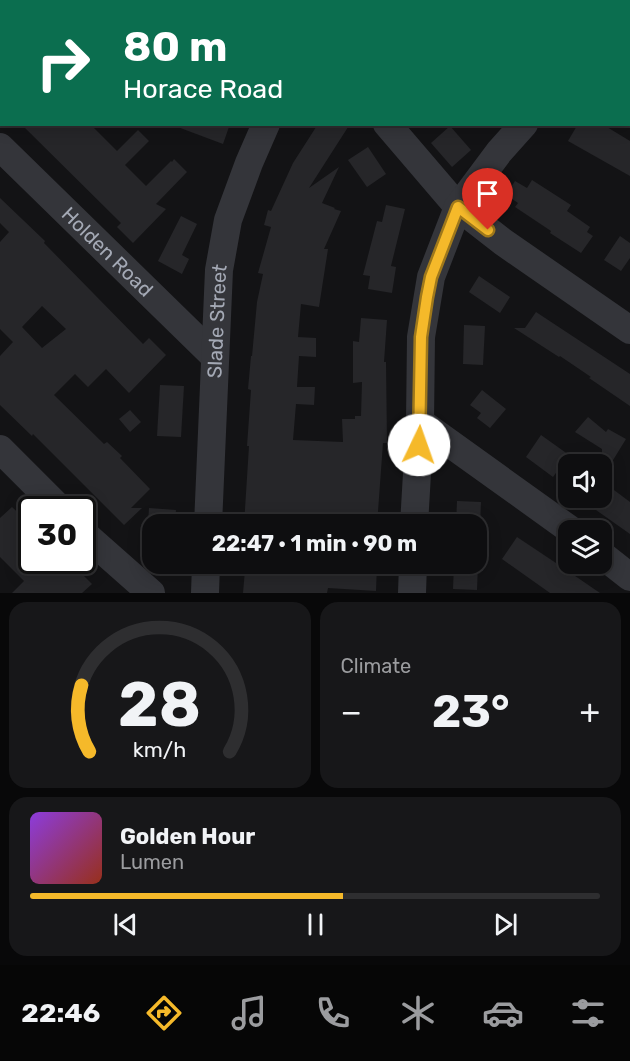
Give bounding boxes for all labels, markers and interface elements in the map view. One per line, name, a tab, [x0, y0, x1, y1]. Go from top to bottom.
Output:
text: 80 m	[123, 22, 227, 72]
icon: right	[24, 24, 102, 102]
text: Horace Road	[123, 73, 283, 105]
pin	[462, 168, 513, 230]
icon: arrive	[471, 177, 504, 210]
street label: Holden Road	[57, 202, 158, 302]
street label: Slade Street	[202, 262, 232, 379]
position arrow	[387, 413, 451, 477]
map controls	[558, 454, 612, 574]
button: sound	[558, 454, 612, 508]
speed limit sign: 30	[18, 496, 96, 574]
button: layers	[558, 520, 612, 574]
text: 22:47 · 1 min · 90 m	[212, 530, 417, 557]
text: Climate	[341, 654, 411, 678]
text: 28	[118, 668, 201, 742]
text: 23°	[432, 685, 509, 738]
text: −	[341, 692, 362, 731]
text: +	[579, 692, 600, 731]
text: km/h	[133, 737, 187, 762]
text: Golden Hour	[120, 823, 255, 850]
text: Lumen	[120, 850, 184, 874]
icon: previous	[109, 908, 142, 941]
icon: pause	[299, 908, 332, 941]
icon: next	[489, 908, 522, 941]
icon: directions	[143, 992, 185, 1034]
icon: music	[228, 992, 270, 1034]
icon: phone	[312, 992, 354, 1034]
icon: climate	[397, 992, 439, 1034]
icon: car	[482, 992, 524, 1034]
icon: filters	[567, 992, 609, 1034]
text: 22:46	[21, 997, 100, 1029]

